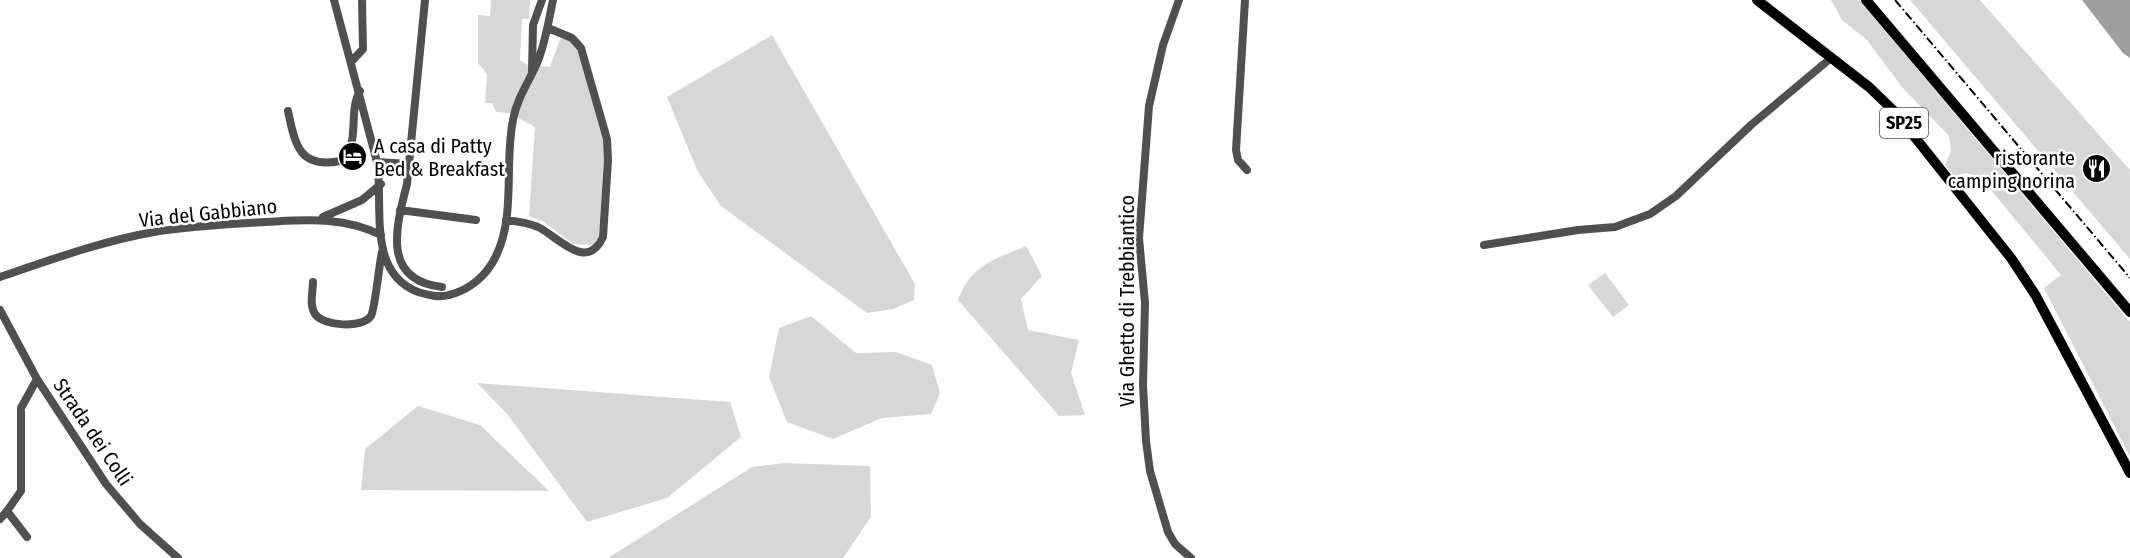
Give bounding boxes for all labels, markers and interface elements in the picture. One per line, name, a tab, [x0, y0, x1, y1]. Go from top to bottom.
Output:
road number: SP25	[1880, 108, 1928, 138]
place label: A casa di Patty Bed & Breakfast	[374, 134, 505, 181]
hotel icon: A casa di Patty Bed & Breakfast	[337, 141, 369, 173]
place label: ristorante camping norina	[1948, 146, 2075, 193]
restaurant icon: ristorante camping norina	[2080, 153, 2112, 185]
street label: Via del Gabbiano	[138, 194, 278, 232]
street label: Via Ghetto di Trebbiantico	[1115, 195, 1139, 407]
street label: Strada dei Colli	[48, 374, 138, 490]

